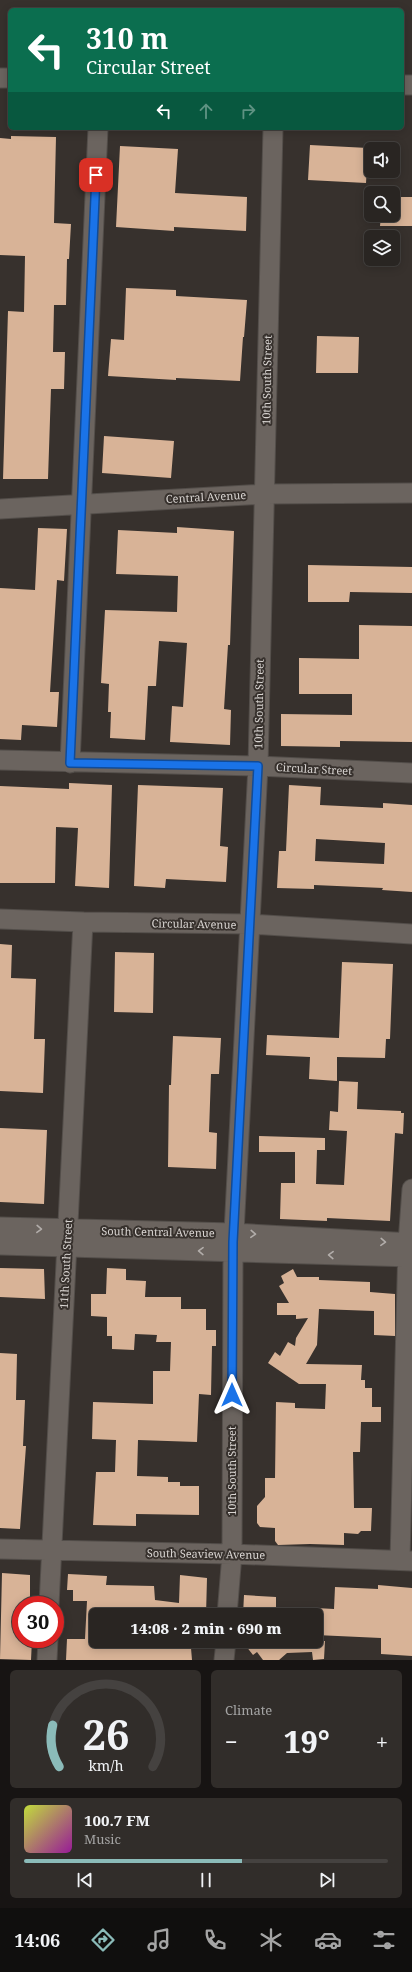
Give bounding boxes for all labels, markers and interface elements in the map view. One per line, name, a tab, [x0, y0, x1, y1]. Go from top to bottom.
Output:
text: 310 m	[86, 19, 168, 57]
icon: left	[20, 24, 72, 76]
text: Circular Street	[86, 55, 211, 79]
icon: left	[153, 100, 175, 122]
icon: ahead	[195, 100, 217, 122]
icon: right	[237, 100, 259, 122]
map controls	[364, 142, 400, 266]
button: sound	[364, 142, 400, 178]
pin	[79, 158, 113, 192]
icon: arrive	[85, 164, 107, 186]
button: search	[364, 186, 400, 222]
button: layers	[364, 230, 400, 266]
street label: 10th South Street	[258, 335, 275, 425]
street label: Central Avenue	[165, 487, 247, 506]
street label: 10th South Street	[250, 659, 267, 749]
street label: Circular Street	[276, 759, 353, 778]
street label: Circular Avenue	[151, 915, 237, 932]
street label: 11th South Street	[56, 1219, 75, 1309]
street label: South Central Avenue	[101, 1223, 215, 1240]
one-way arrow	[36, 1224, 42, 1233]
one-way arrow	[250, 1230, 256, 1239]
one-way arrow	[380, 1237, 386, 1246]
one-way arrow	[198, 1247, 204, 1255]
one-way arrow	[328, 1251, 334, 1259]
position arrow	[211, 1374, 253, 1416]
street label: 10th South Street	[224, 1426, 239, 1516]
street label: South Seaview Avenue	[147, 1545, 266, 1562]
speed limit sign: 30	[12, 1596, 64, 1648]
text: 14:08 · 2 min · 690 m	[130, 1618, 282, 1638]
text: Climate	[225, 1701, 272, 1719]
text: 26	[82, 1706, 129, 1762]
text: 19°	[284, 1721, 330, 1762]
text: −	[225, 1726, 238, 1756]
text: +	[376, 1726, 388, 1756]
text: km/h	[88, 1756, 123, 1775]
text: 100.7 FM	[84, 1810, 150, 1830]
text: Music	[84, 1830, 121, 1848]
icon: previous	[74, 1869, 96, 1891]
icon: pause	[195, 1869, 217, 1891]
icon: next	[316, 1869, 338, 1891]
icon: directions	[89, 1926, 117, 1954]
icon: music	[145, 1926, 173, 1954]
icon: phone	[201, 1926, 229, 1954]
icon: climate	[257, 1926, 285, 1954]
icon: car	[314, 1926, 342, 1954]
icon: filters	[370, 1926, 398, 1954]
text: 14:06	[14, 1928, 60, 1952]

